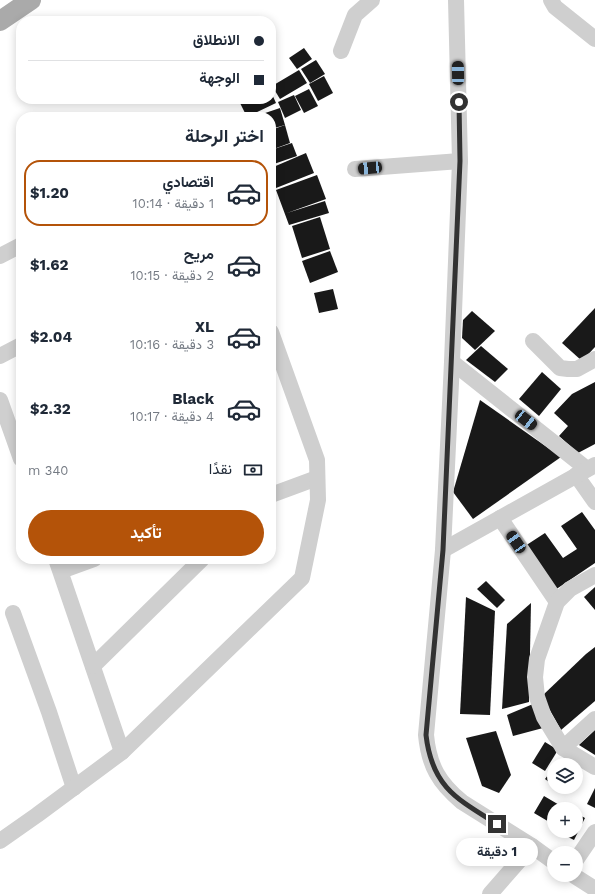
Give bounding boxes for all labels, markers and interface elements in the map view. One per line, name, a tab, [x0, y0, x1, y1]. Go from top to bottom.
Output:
text: الانطلاق	[193, 31, 240, 49]
car	[452, 61, 464, 85]
text: الوجهة	[199, 69, 240, 87]
route start	[450, 93, 468, 111]
text: اختر الرحلة	[185, 125, 264, 146]
car	[358, 161, 382, 175]
text: اقتصادي	[162, 173, 214, 191]
icon: car	[226, 175, 262, 211]
text: $1.20	[30, 184, 69, 202]
text: 1 دقيقة · 10:14	[133, 196, 214, 211]
text: مريح	[184, 245, 214, 263]
icon: car	[226, 247, 262, 283]
text: $1.62	[30, 256, 69, 274]
text: 2 دقيقة · 10:15	[130, 268, 214, 283]
text: XL	[195, 318, 214, 336]
icon: car	[226, 319, 262, 355]
text: $2.04	[30, 328, 72, 346]
text: 3 دقيقة · 10:16	[130, 337, 214, 352]
text: Black	[172, 390, 214, 408]
icon: car	[226, 391, 262, 427]
text: $2.32	[30, 400, 71, 418]
car	[513, 408, 539, 432]
text: 4 دقيقة · 10:17	[130, 409, 214, 424]
icon: cash	[242, 459, 264, 481]
text: نقدًا	[209, 460, 232, 478]
text: 340 m	[28, 463, 68, 478]
button: تأكيد	[28, 510, 264, 556]
car	[504, 529, 528, 555]
map controls	[547, 758, 583, 882]
button: layers	[547, 758, 583, 794]
button: +	[547, 802, 583, 838]
route end	[488, 815, 506, 833]
callout: 1 دقيقة	[456, 838, 538, 866]
text: 1 دقيقة	[477, 844, 517, 859]
button: −	[547, 846, 583, 882]

